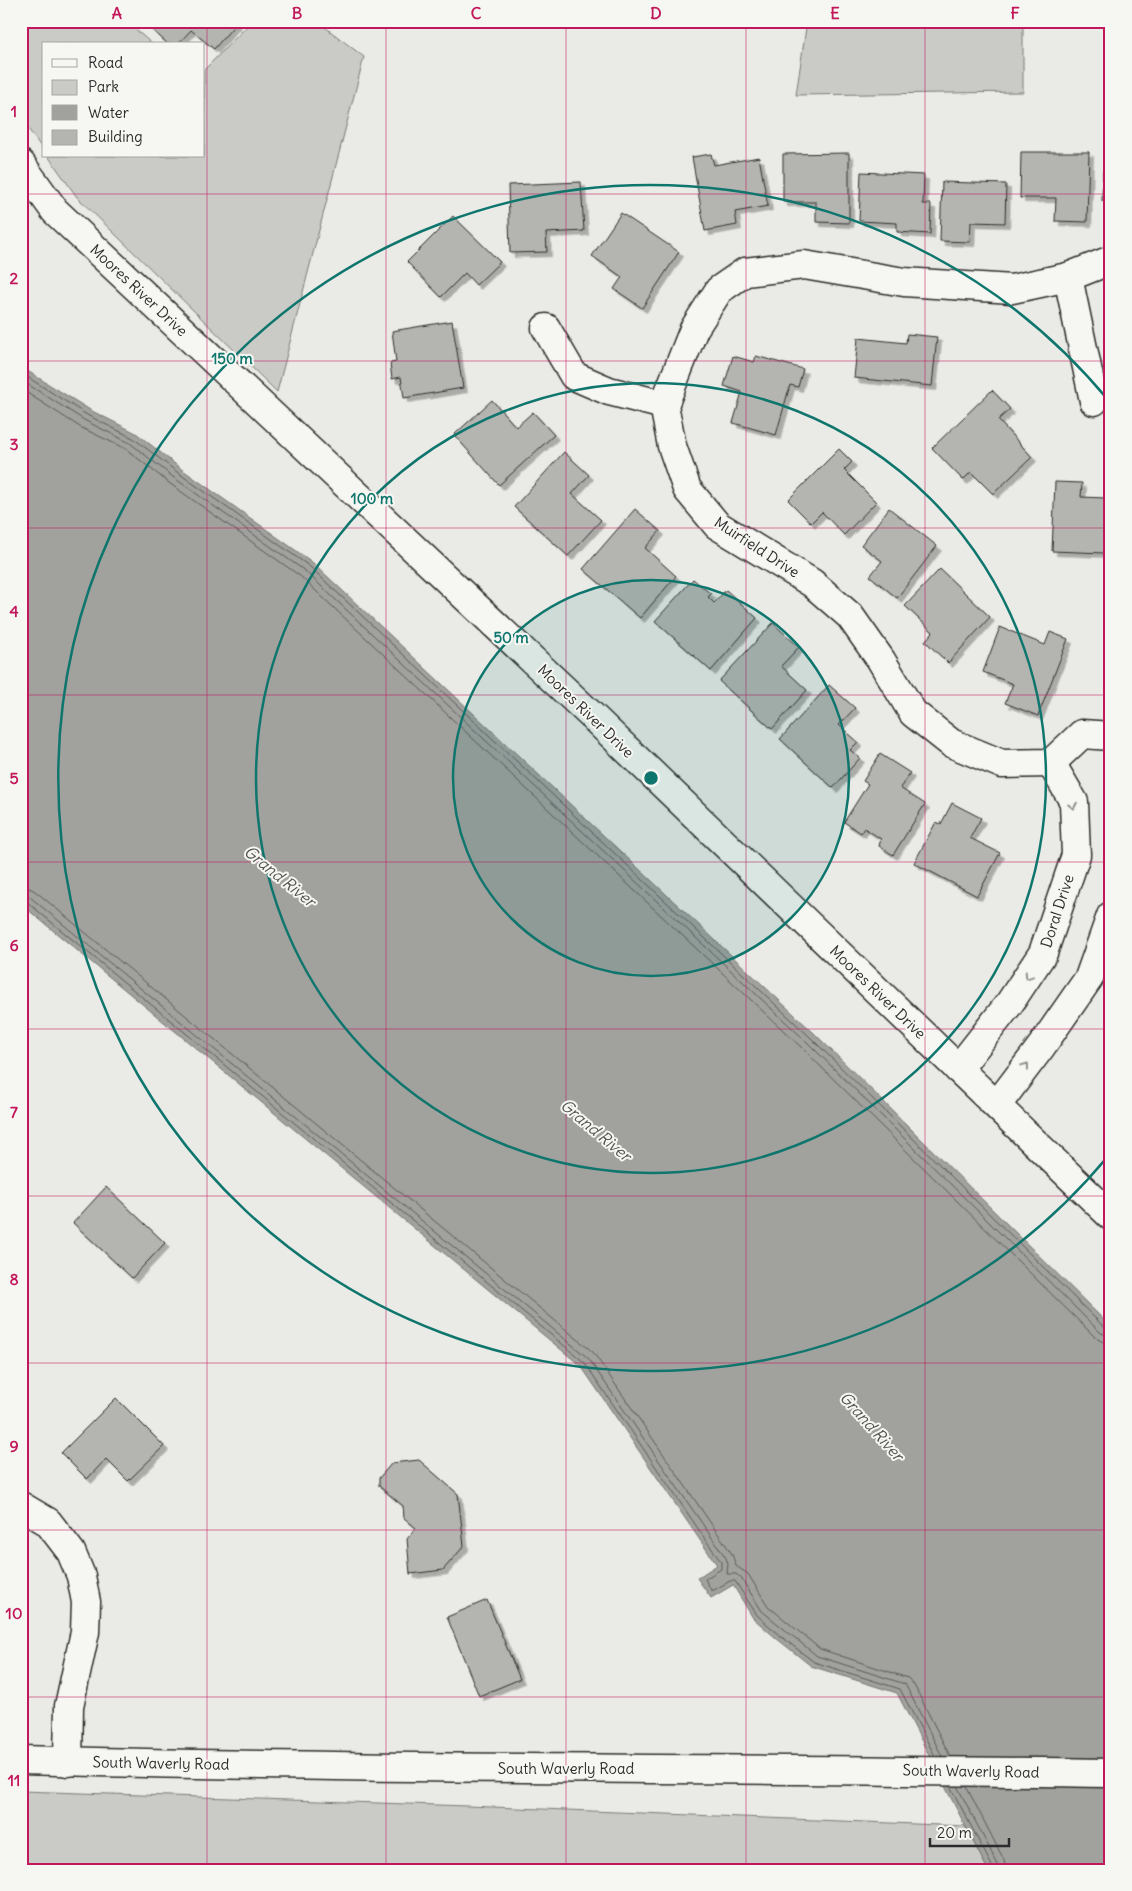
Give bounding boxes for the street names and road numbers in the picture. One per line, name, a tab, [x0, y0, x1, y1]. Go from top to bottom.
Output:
street label: Moores River Drive	[86, 240, 192, 340]
street label: Muirfield Drive	[711, 512, 803, 582]
street label: Moores River Drive	[534, 660, 638, 762]
street label: Doral Drive	[1036, 872, 1078, 950]
street label: Moores River Drive	[826, 941, 930, 1043]
street label: South Waverly Road	[93, 1752, 230, 1774]
street label: South Waverly Road	[498, 1759, 634, 1778]
street label: South Waverly Road	[903, 1760, 1040, 1782]

